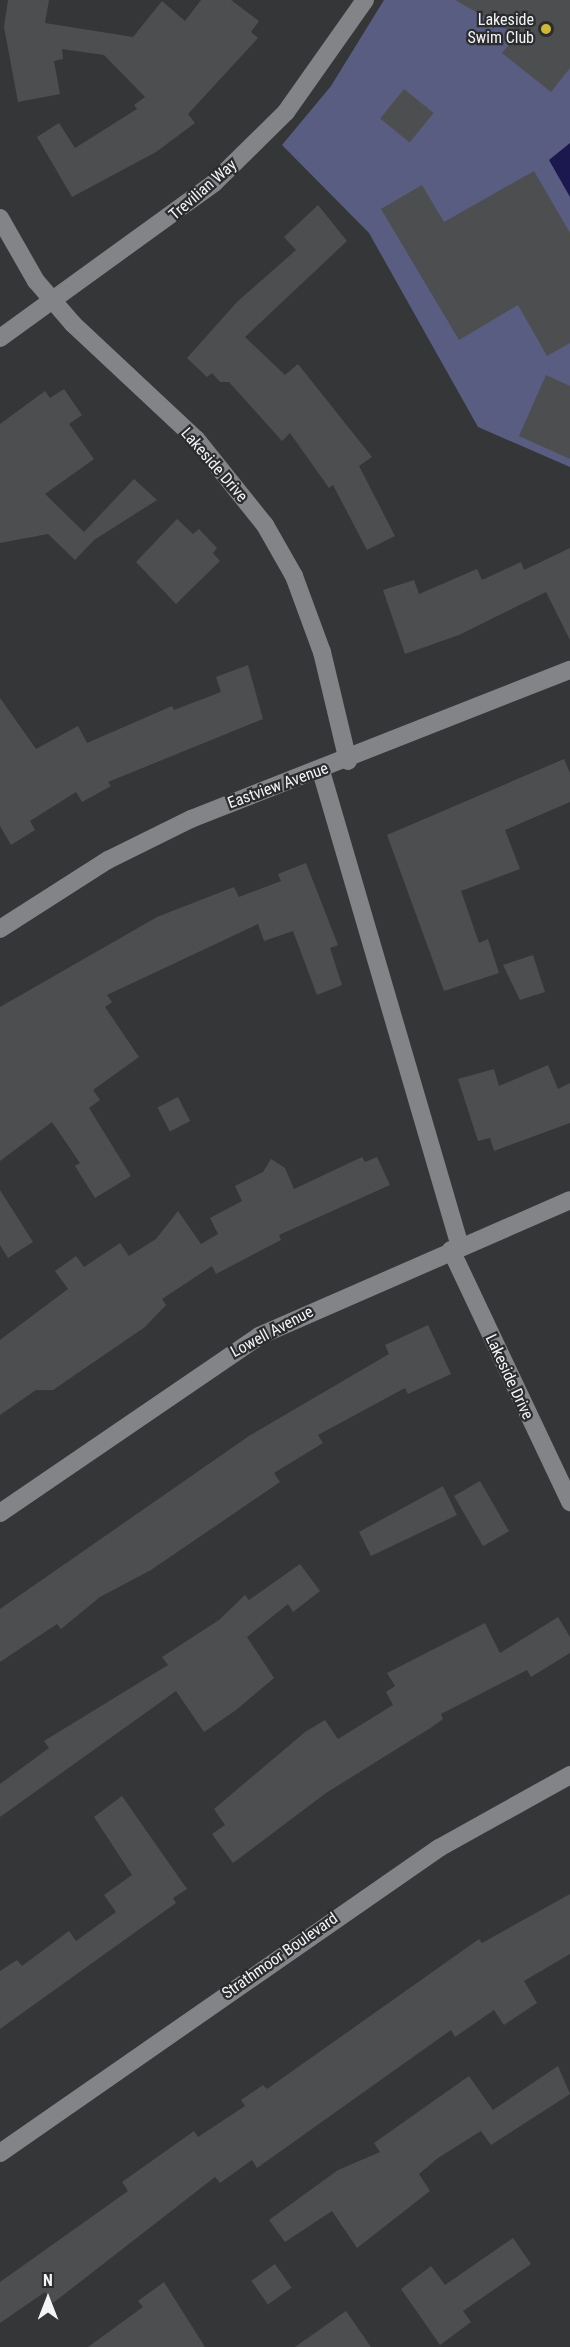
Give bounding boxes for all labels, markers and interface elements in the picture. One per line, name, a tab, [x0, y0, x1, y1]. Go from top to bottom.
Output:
place label: Lakeside Swim Club	[468, 10, 534, 48]
marker: Lakeside Swim Club	[539, 22, 553, 36]
street label: Trevilian Way	[165, 156, 241, 224]
street label: Lakeside Drive	[177, 424, 251, 506]
street label: Eastview Avenue	[225, 759, 331, 813]
street label: Lowell Avenue	[227, 1302, 317, 1362]
street label: Lakeside Drive	[481, 1331, 537, 1423]
street label: Strathmoor Boulevard	[218, 1909, 342, 2003]
north arrow	[18, 2269, 78, 2329]
text: N	[43, 2271, 53, 2290]

